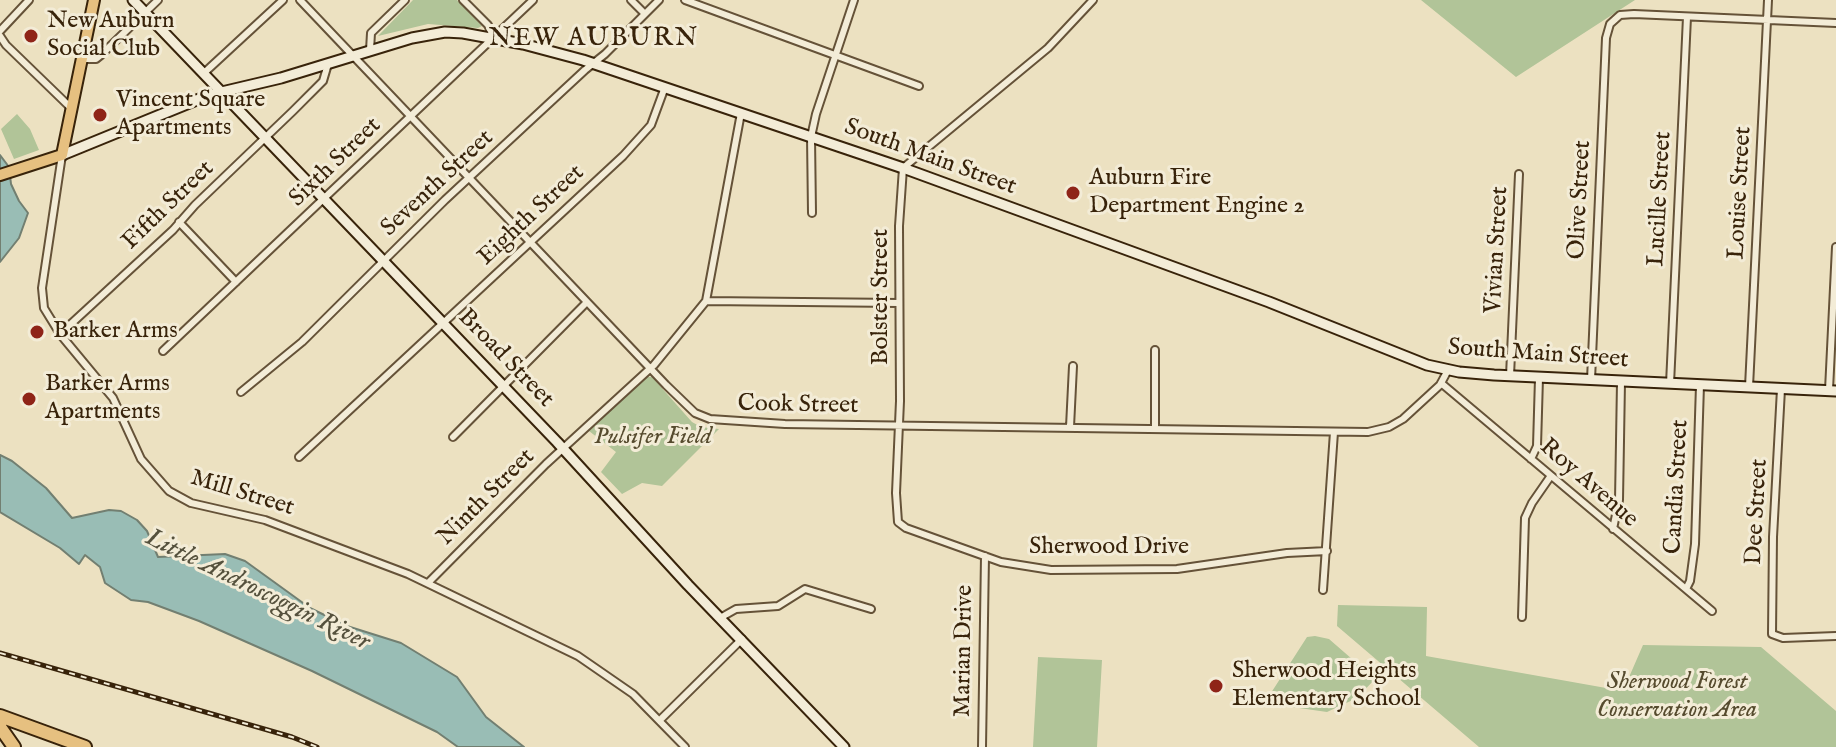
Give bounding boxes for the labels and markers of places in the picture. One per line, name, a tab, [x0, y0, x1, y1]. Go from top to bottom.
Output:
place label: New Auburn Social Club	[47, 8, 175, 64]
marker: New Auburn Social Club	[22, 27, 40, 45]
place label: Vincent Square Apartments	[116, 87, 265, 143]
marker: Vincent Square Apartments	[91, 106, 109, 124]
place label: Auburn Fire Department Engine 2	[1089, 165, 1305, 221]
marker: Auburn Fire Department Engine 2	[1064, 184, 1082, 202]
place label: Barker Arms	[53, 318, 178, 346]
marker: Barker Arms	[28, 323, 46, 341]
place label: Barker Arms Apartments	[45, 371, 170, 427]
marker: Barker Arms Apartments	[20, 390, 38, 408]
place label: Sherwood Heights Elementary School	[1232, 658, 1420, 714]
marker: Sherwood Heights Elementary School	[1207, 677, 1225, 695]

